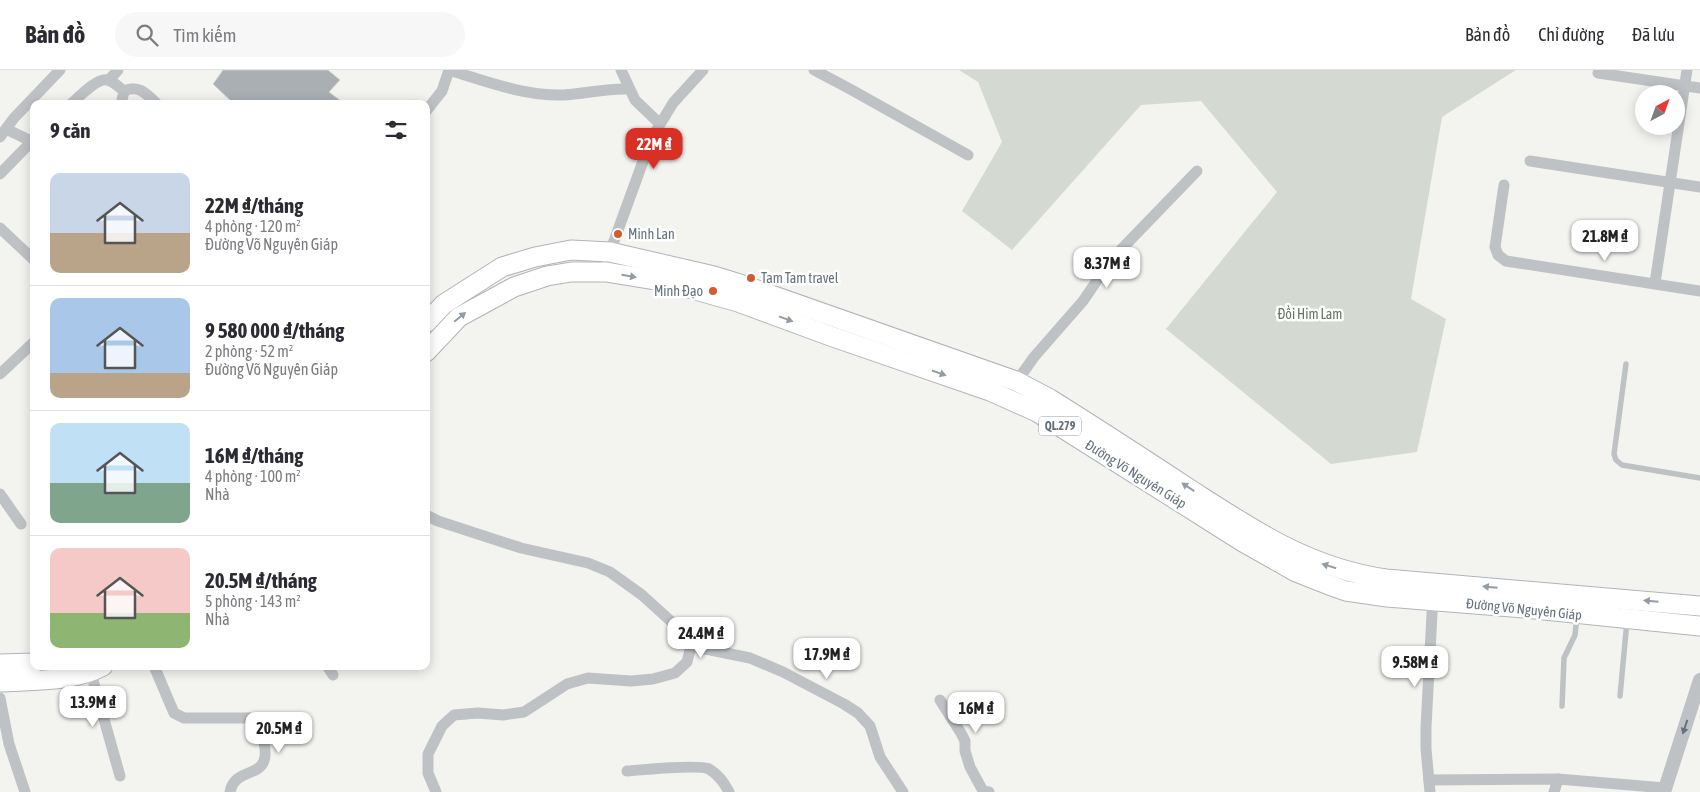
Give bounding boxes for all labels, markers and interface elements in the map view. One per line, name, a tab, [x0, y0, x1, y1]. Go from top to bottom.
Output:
search box	[115, 12, 465, 57]
text: Bản đồ	[25, 21, 85, 48]
icon: search	[133, 21, 161, 49]
text: Tìm kiếm	[173, 24, 236, 46]
text: Bản đồ	[1465, 24, 1510, 45]
text: Chỉ đường	[1538, 24, 1604, 45]
text: Đã lưu	[1632, 24, 1675, 45]
north arrow	[1635, 85, 1685, 135]
map controls	[1635, 85, 1685, 135]
icon: filters	[382, 116, 410, 144]
text: 9 căn	[50, 118, 90, 142]
pin: 22M ₫	[619, 128, 689, 170]
text: 22M ₫	[637, 135, 672, 153]
icon: home	[90, 193, 150, 253]
text: 22M ₫/tháng	[205, 193, 303, 217]
text: 4 phòng · 120 m²	[205, 217, 301, 235]
pin: 21.8M ₫	[1559, 220, 1651, 262]
place label: Minh Lan	[628, 226, 675, 242]
text: 21.8M ₫	[1582, 227, 1628, 245]
marker: Minh Lan	[612, 228, 624, 240]
text: Đường Võ Nguyên Giáp	[205, 235, 338, 253]
pin: 8.37M ₫	[1061, 246, 1153, 289]
text: 8.37M ₫	[1084, 254, 1130, 272]
place label: Tam Tam travel	[761, 270, 839, 286]
one-way arrow	[622, 272, 638, 280]
marker: Tam Tam travel	[745, 272, 757, 284]
place label: Minh Đạo	[654, 283, 703, 299]
marker: Minh Đạo	[707, 285, 719, 297]
park label: Đồi Him Lam	[1278, 305, 1342, 322]
one-way arrow	[453, 312, 466, 323]
one-way arrow	[779, 315, 794, 323]
icon: home	[90, 318, 150, 378]
text: 9 580 000 ₫/tháng	[205, 318, 344, 342]
text: 2 phòng · 52 m²	[205, 342, 293, 360]
text: Đường Võ Nguyên Giáp	[205, 360, 338, 378]
one-way arrow	[931, 370, 946, 377]
road number: QL.279	[1039, 416, 1081, 436]
street label: Đường Võ Nguyên Giáp	[1082, 436, 1190, 512]
icon: home	[90, 443, 150, 503]
text: 16M ₫/tháng	[205, 443, 303, 467]
text: 4 phòng · 100 m²	[205, 467, 301, 485]
one-way arrow	[1181, 482, 1194, 492]
text: Nhà	[205, 485, 230, 503]
one-way arrow	[1321, 562, 1336, 570]
icon: home	[90, 568, 150, 628]
text: 20.5M ₫/tháng	[205, 568, 317, 592]
one-way arrow	[1481, 583, 1497, 591]
text: 5 phòng · 143 m²	[205, 592, 301, 610]
street label: Đường Võ Nguyên Giáp	[1465, 595, 1583, 623]
one-way arrow	[1643, 597, 1659, 605]
text: Nhà	[205, 610, 230, 628]
pin: 24.4M ₫	[655, 616, 747, 659]
text: 24.4M ₫	[678, 624, 724, 642]
pin: 17.9M ₫	[781, 638, 873, 680]
text: 17.9M ₫	[804, 645, 850, 663]
pin: 9.58M ₫	[1369, 646, 1461, 688]
text: 9.58M ₫	[1392, 653, 1438, 671]
pin: 13.9M ₫	[47, 686, 139, 728]
pin: 16M ₫	[941, 692, 1011, 734]
text: 13.9M ₫	[70, 693, 116, 711]
text: 16M ₫	[959, 699, 994, 717]
pin: 20.5M ₫	[233, 712, 325, 754]
text: 20.5M ₫	[256, 719, 302, 737]
one-way arrow	[1681, 720, 1689, 735]

